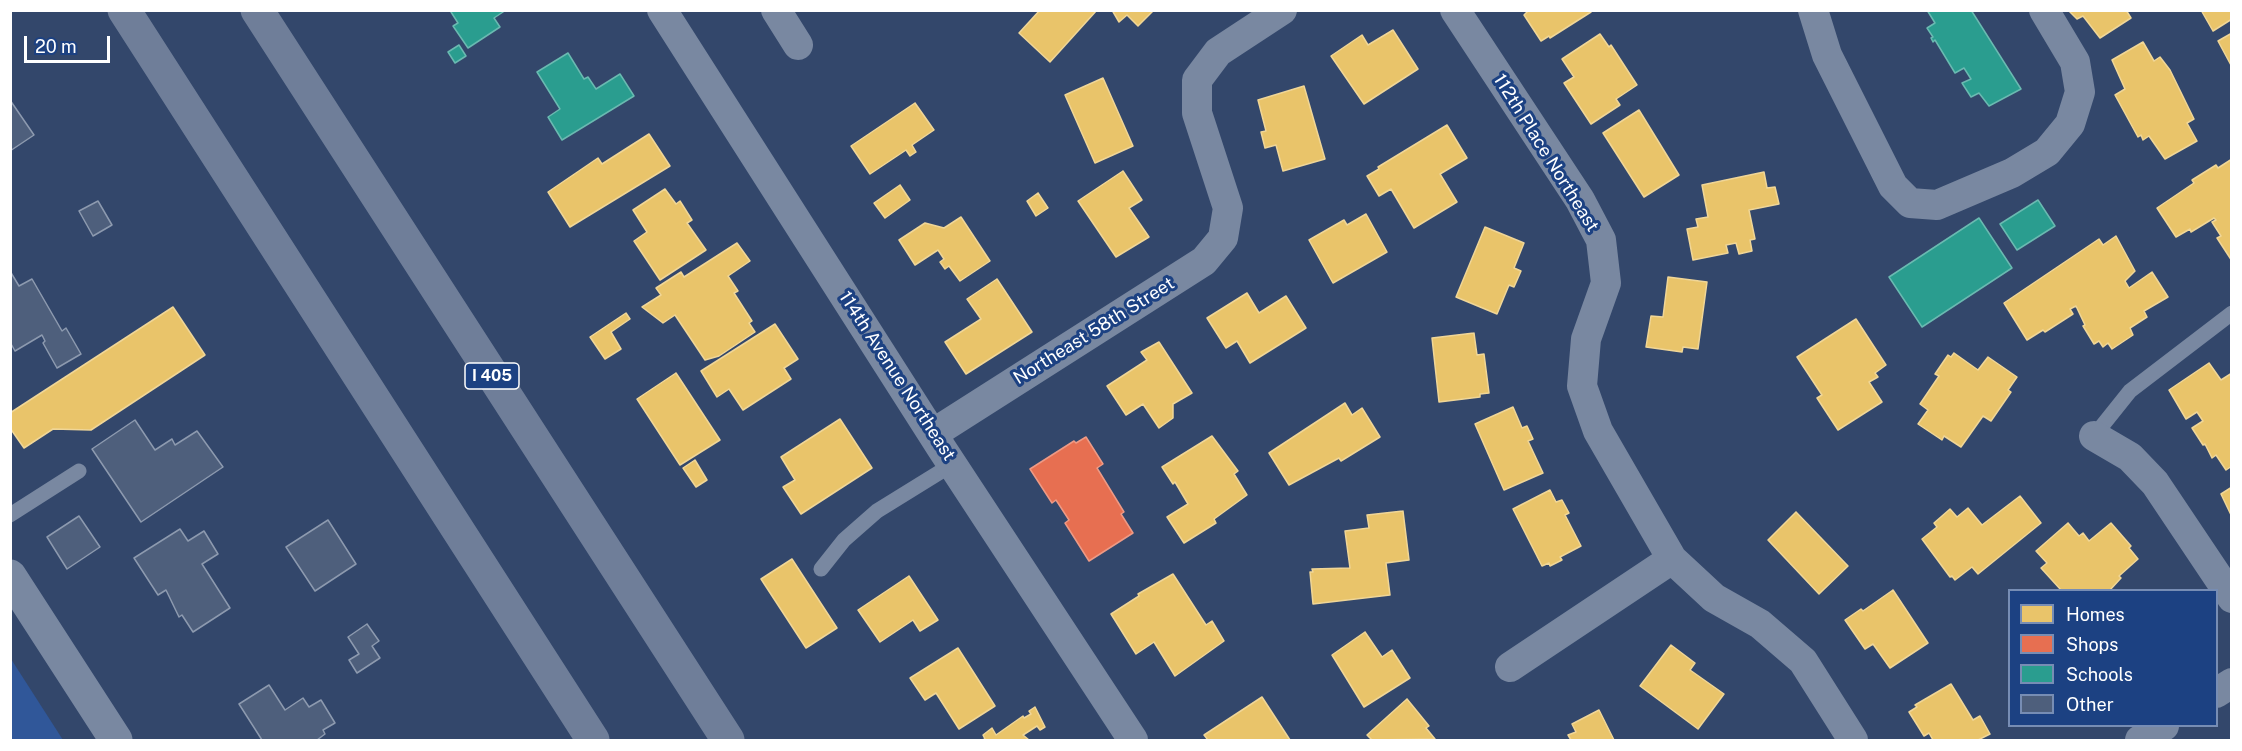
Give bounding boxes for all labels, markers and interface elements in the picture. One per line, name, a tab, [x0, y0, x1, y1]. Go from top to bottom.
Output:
scale bar	[27, 24, 112, 62]
text: 20 m	[35, 36, 77, 57]
street label: 112th Place Northeast	[1489, 70, 1603, 236]
street label: Northeast 58th Street	[1010, 273, 1178, 389]
street label: 114th Avenue Northeast	[834, 287, 960, 465]
road number: I 405	[465, 363, 519, 389]
legend	[2008, 589, 2218, 727]
text: Homes	[2066, 604, 2125, 625]
text: Shops	[2066, 634, 2118, 655]
text: Schools	[2066, 664, 2133, 685]
text: Other	[2066, 694, 2114, 715]

